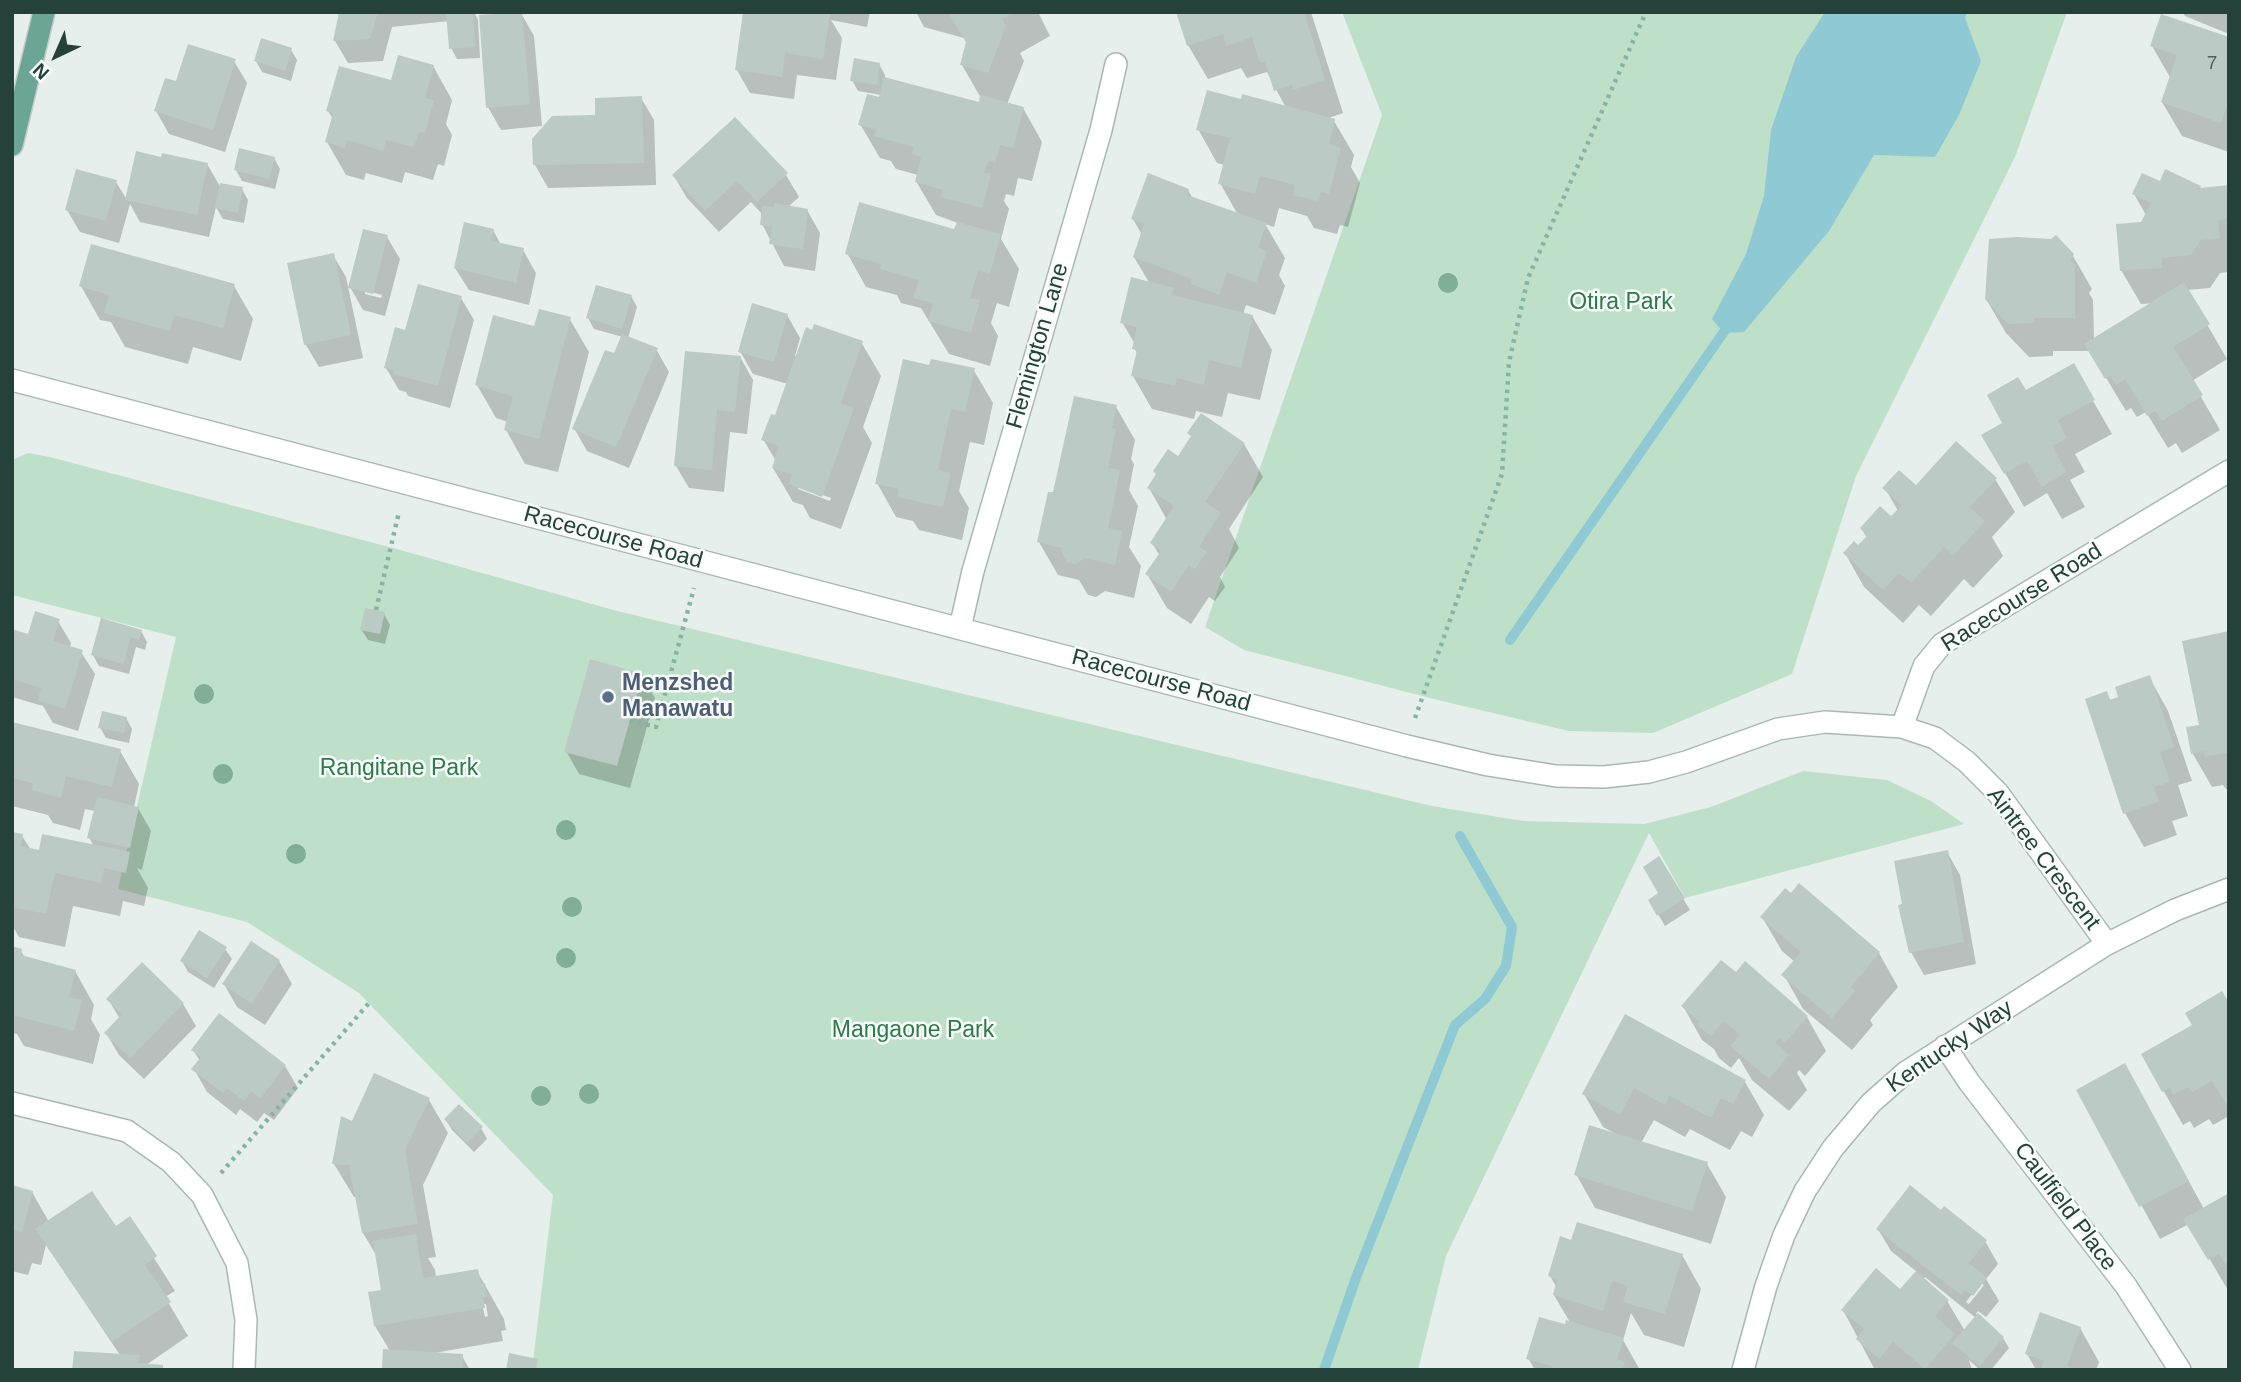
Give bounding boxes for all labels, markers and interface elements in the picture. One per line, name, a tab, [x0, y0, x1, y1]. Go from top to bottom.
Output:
north arrow	[21, 21, 91, 91]
house number: 7	[2207, 53, 2217, 75]
text: N	[29, 59, 53, 84]
street label: Flemington Lane	[1001, 260, 1075, 432]
park label: Otira Park	[1569, 289, 1673, 317]
street label: Racecourse Road	[521, 501, 705, 575]
street label: Racecourse Road	[1937, 538, 2107, 658]
street label: Racecourse Road	[1069, 644, 1253, 718]
place label: Menzshed Manawatu	[622, 670, 733, 724]
marker: Menzshed Manawatu	[600, 689, 616, 705]
park label: Rangitane Park	[320, 755, 478, 783]
street label: Aintree Crescent	[1980, 782, 2106, 936]
street label: Kentucky Way	[1882, 995, 2018, 1099]
park label: Mangaone Park	[832, 1017, 994, 1045]
street label: Caulfield Place	[2008, 1137, 2122, 1277]

